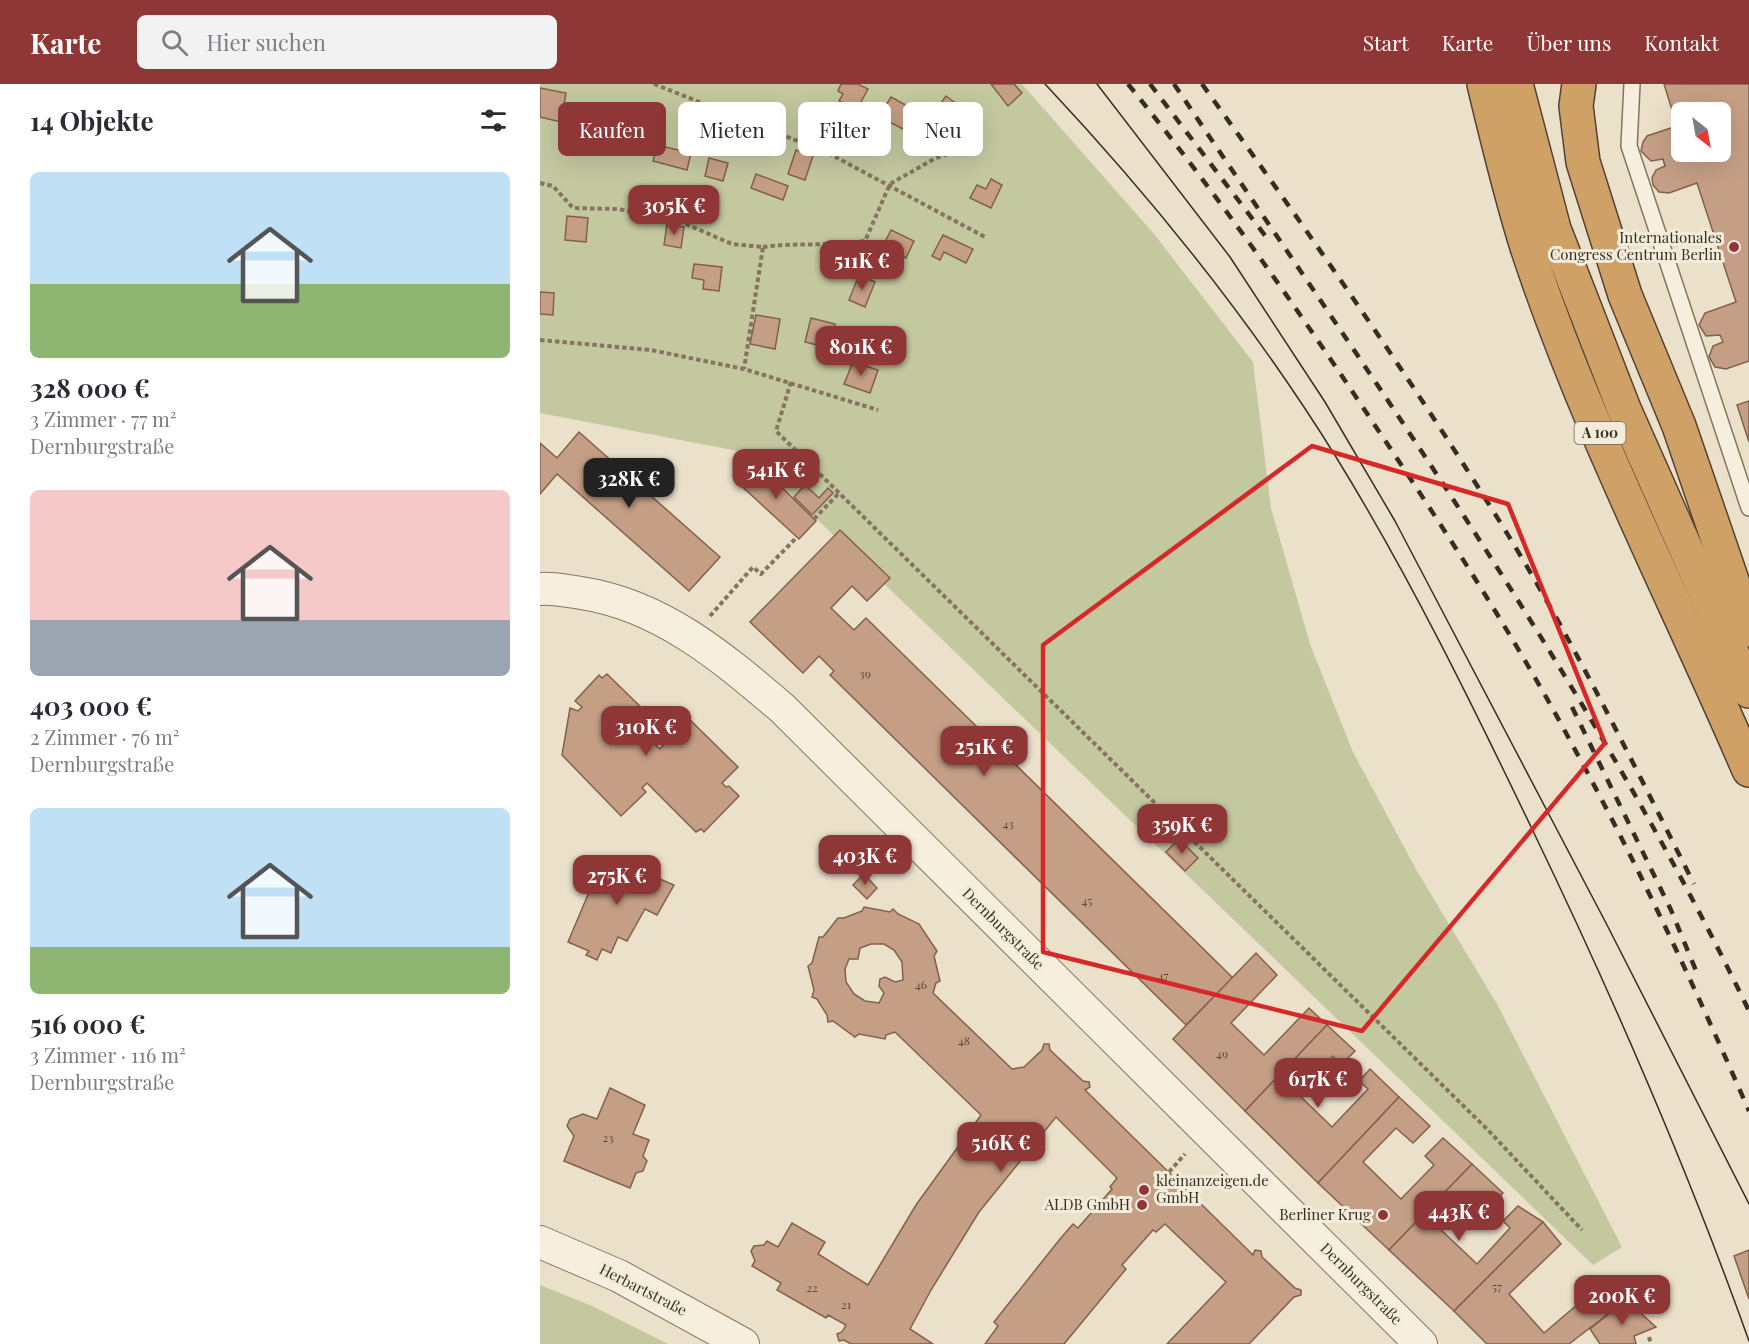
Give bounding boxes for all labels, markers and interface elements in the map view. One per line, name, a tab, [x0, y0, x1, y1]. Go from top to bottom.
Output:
search box	[137, 15, 557, 69]
text: Karte	[30, 24, 101, 61]
icon: search	[158, 26, 191, 59]
text: Hier suchen	[206, 27, 326, 57]
text: Start	[1363, 28, 1409, 56]
text: Karte	[1442, 28, 1493, 56]
text: Über uns	[1526, 28, 1611, 56]
text: Kontakt	[1644, 28, 1719, 56]
chip: Kaufen	[558, 102, 666, 156]
chip: Mieten	[678, 102, 786, 156]
chip: Filter	[798, 102, 891, 156]
chip: Neu	[903, 102, 983, 156]
north arrow	[1671, 102, 1731, 162]
map controls	[1671, 102, 1731, 162]
text: 14 Objekte	[30, 103, 154, 138]
icon: filters	[477, 104, 510, 137]
pin: 305K €	[625, 185, 723, 236]
text: 305K €	[642, 191, 706, 218]
icon: home	[216, 211, 324, 319]
place label: Internationales Congress Centrum Berlin	[1550, 227, 1722, 264]
pin: 511K €	[813, 240, 911, 291]
marker: Internationales Congress Centrum Berlin	[1727, 240, 1741, 254]
text: 511K €	[834, 246, 890, 273]
pin: 801K €	[812, 326, 910, 377]
text: 801K €	[829, 332, 893, 359]
text: 328 000 €	[30, 370, 150, 405]
text: 3 Zimmer · 77 m²	[30, 405, 177, 432]
road number: A 100	[1574, 422, 1626, 444]
text: Dernburgstraße	[30, 432, 174, 459]
pin: 541K €	[727, 449, 825, 500]
text: 541K €	[747, 455, 805, 482]
pin: 328K €	[580, 458, 678, 509]
text: 328K €	[598, 464, 660, 491]
icon: home	[216, 529, 324, 637]
house number: 39	[859, 665, 871, 681]
text: 403 000 €	[30, 688, 152, 723]
pin: 310K €	[597, 706, 695, 757]
text: 310K €	[615, 712, 677, 739]
text: 2 Zimmer · 76 m²	[30, 723, 180, 750]
pin: 251K €	[935, 726, 1033, 777]
text: 251K €	[955, 732, 1013, 759]
text: Dernburgstraße	[30, 750, 174, 777]
pin: 359K €	[1133, 804, 1231, 855]
text: 359K €	[1151, 810, 1213, 837]
house number: 43	[1002, 815, 1014, 831]
pin: 403K €	[816, 835, 914, 886]
text: 403K €	[833, 841, 897, 868]
icon: home	[216, 847, 324, 955]
pin: 275K €	[568, 855, 666, 906]
text: 275K €	[587, 861, 647, 888]
street label: Dernburgstraße	[958, 883, 1049, 974]
house number: 45	[1082, 892, 1092, 908]
house number: 47	[1158, 967, 1168, 983]
house number: 46	[915, 976, 927, 992]
text: 516 000 €	[30, 1006, 146, 1041]
house number: 48	[958, 1032, 970, 1048]
text: 3 Zimmer · 116 m²	[30, 1041, 186, 1068]
house number: 49	[1216, 1045, 1228, 1061]
pin: 617K €	[1269, 1058, 1367, 1109]
text: 617K €	[1288, 1064, 1348, 1091]
text: Dernburgstraße	[30, 1068, 174, 1095]
pin: 516K €	[952, 1122, 1050, 1173]
text: 516K €	[971, 1128, 1031, 1155]
house number: 23	[602, 1129, 614, 1145]
place label: kleinanzeigen.de GmbH	[1156, 1170, 1269, 1207]
marker: kleinanzeigen.de GmbH	[1137, 1183, 1151, 1197]
pin: 443K €	[1410, 1191, 1508, 1242]
place label: ALDB GmbH	[1044, 1194, 1130, 1214]
text: 443K €	[1428, 1197, 1490, 1224]
marker: ALDB GmbH	[1135, 1198, 1149, 1212]
place label: Berliner Krug	[1279, 1204, 1371, 1224]
marker: Berliner Krug	[1376, 1208, 1390, 1222]
street label: Dernburgstraße	[1316, 1238, 1407, 1329]
street label: Herbartstraße	[596, 1259, 691, 1320]
pin: 200K €	[1573, 1275, 1671, 1326]
house number: 57	[1492, 1278, 1502, 1294]
house number: 22	[806, 1279, 818, 1295]
text: 200K €	[1588, 1281, 1656, 1308]
house number: 21	[841, 1296, 852, 1312]

